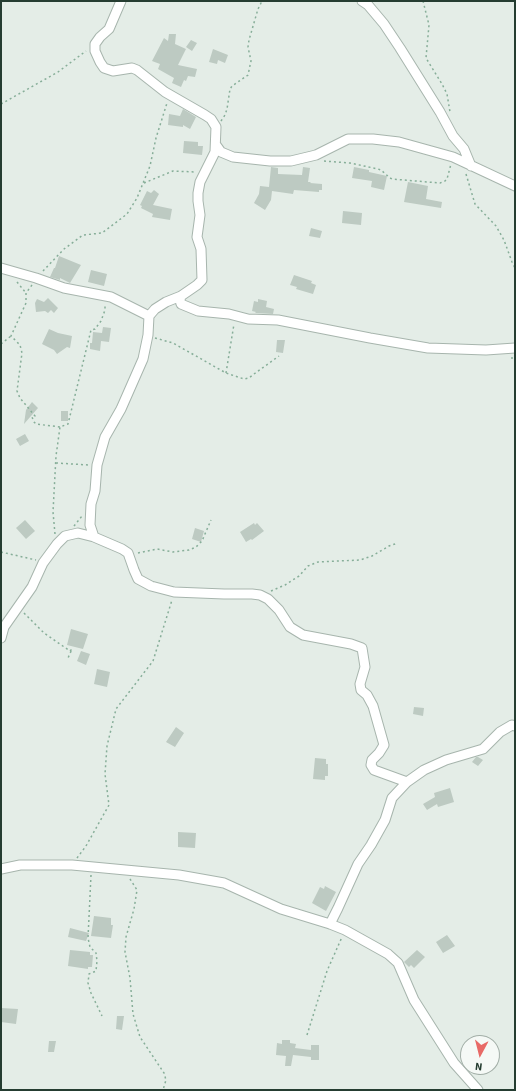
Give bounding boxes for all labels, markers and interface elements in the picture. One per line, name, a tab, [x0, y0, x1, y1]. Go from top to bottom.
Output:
north arrow	[460, 1035, 500, 1075]
text: N	[474, 1059, 483, 1074]

